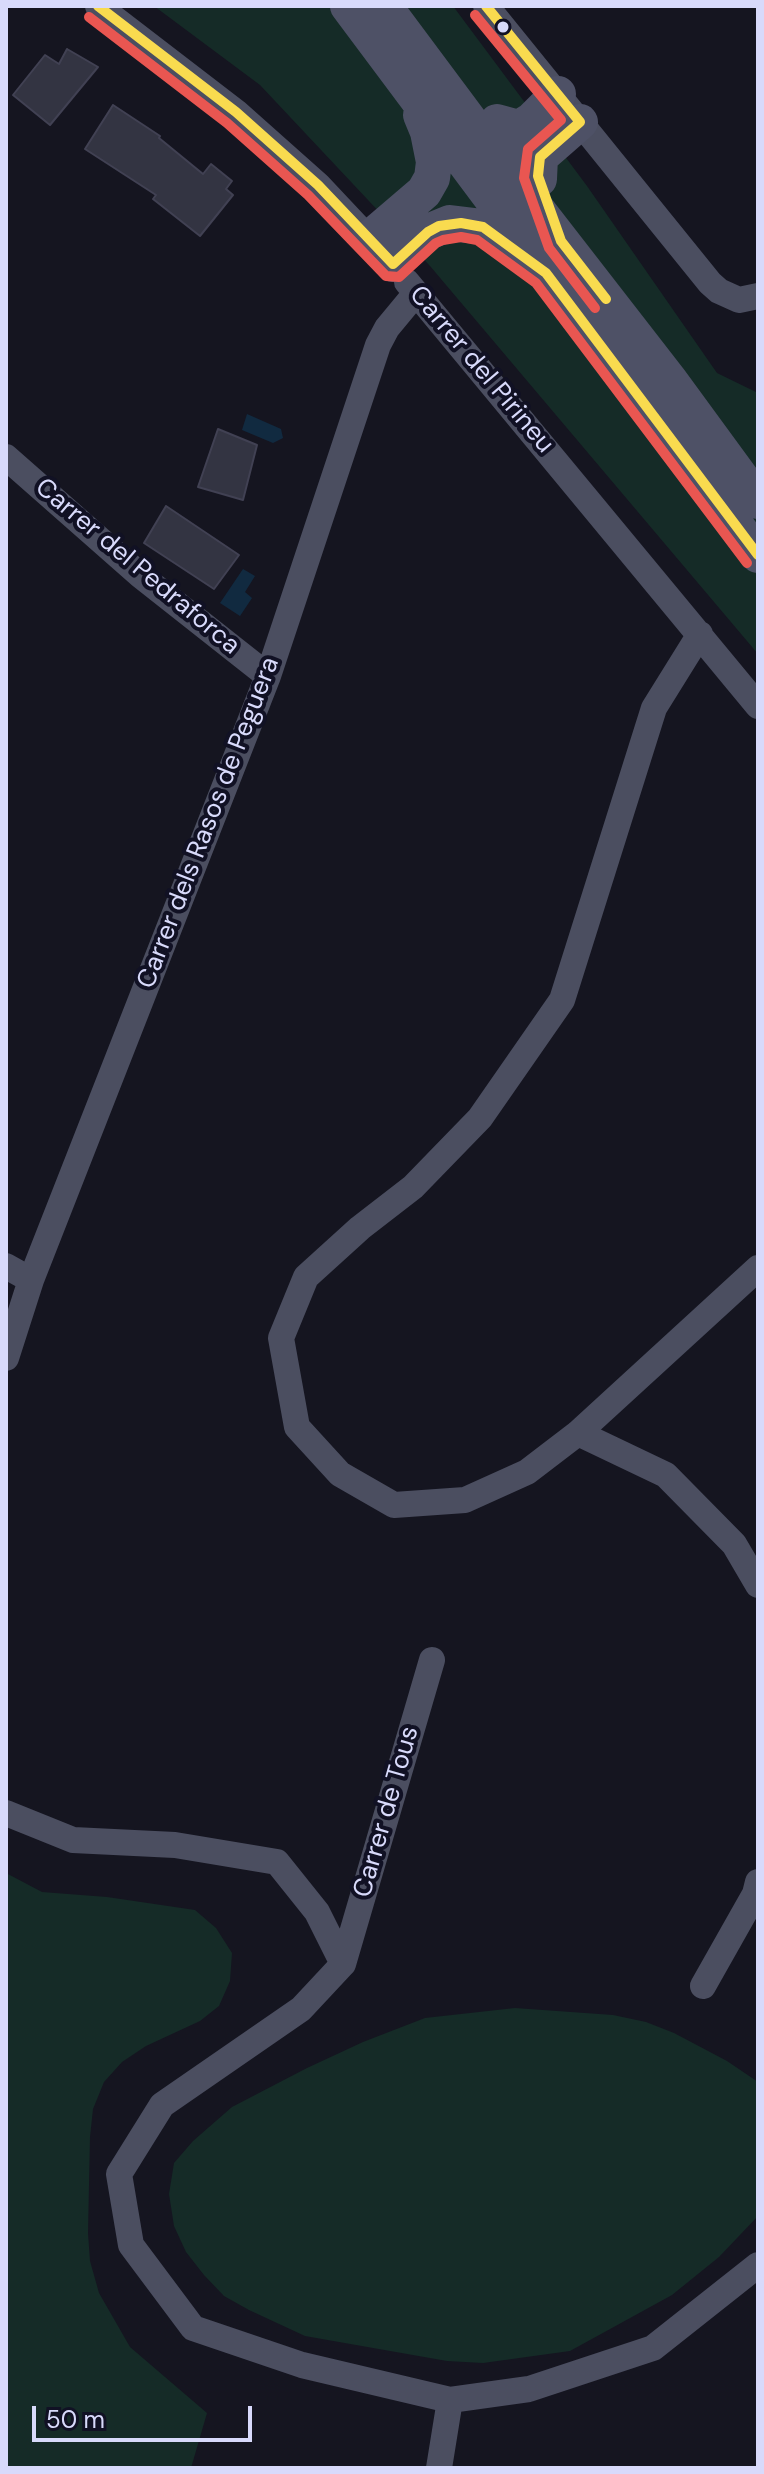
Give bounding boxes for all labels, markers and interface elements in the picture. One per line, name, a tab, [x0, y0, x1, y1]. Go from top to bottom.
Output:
unlabelled marker	[495, 19, 511, 35]
street label: Carrer del Pirineu	[402, 280, 560, 460]
street label: Carrer del Pedraforca	[28, 472, 246, 662]
street label: Carrer dels Rasos de Peguera	[131, 653, 287, 993]
street label: Carrer de Tous	[348, 1723, 426, 1901]
scale bar	[36, 2390, 256, 2440]
text: 50 m	[46, 2404, 105, 2435]

